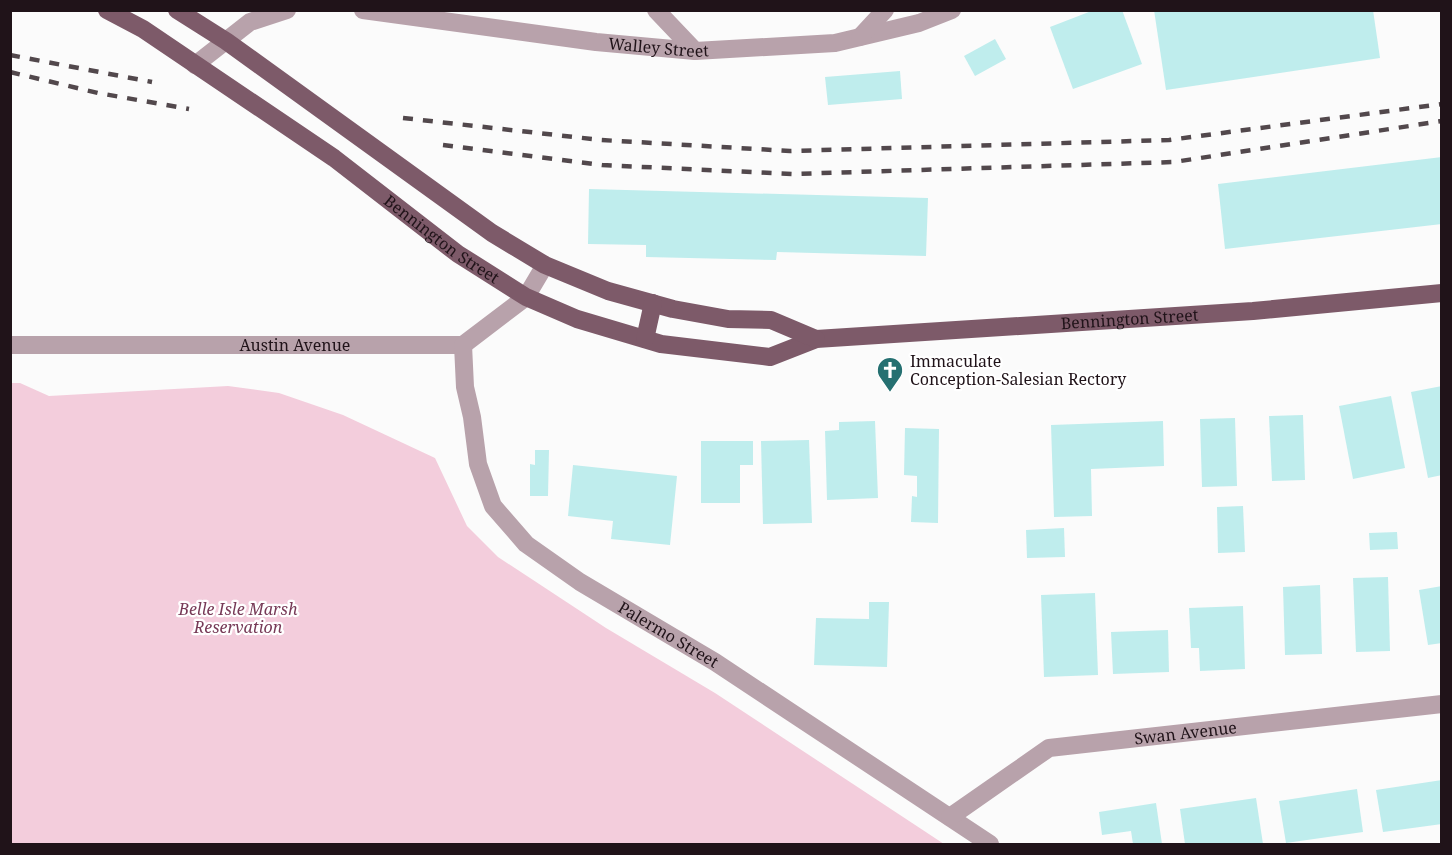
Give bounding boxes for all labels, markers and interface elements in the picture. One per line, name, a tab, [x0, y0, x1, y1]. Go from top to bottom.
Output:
street label: Walley Street	[607, 32, 710, 62]
street label: Bennington Street	[379, 190, 504, 289]
street label: Bennington Street	[1060, 304, 1199, 334]
street label: Austin Avenue	[240, 334, 350, 356]
place label: Immaculate Conception-Salesian Rectory	[910, 350, 1127, 390]
church icon: Immaculate Conception-Salesian Rectory	[875, 355, 905, 393]
street label: Palermo Street	[614, 596, 723, 673]
park label: Belle Isle Marsh Reservation	[177, 598, 298, 638]
street label: Swan Avenue	[1133, 716, 1238, 749]

